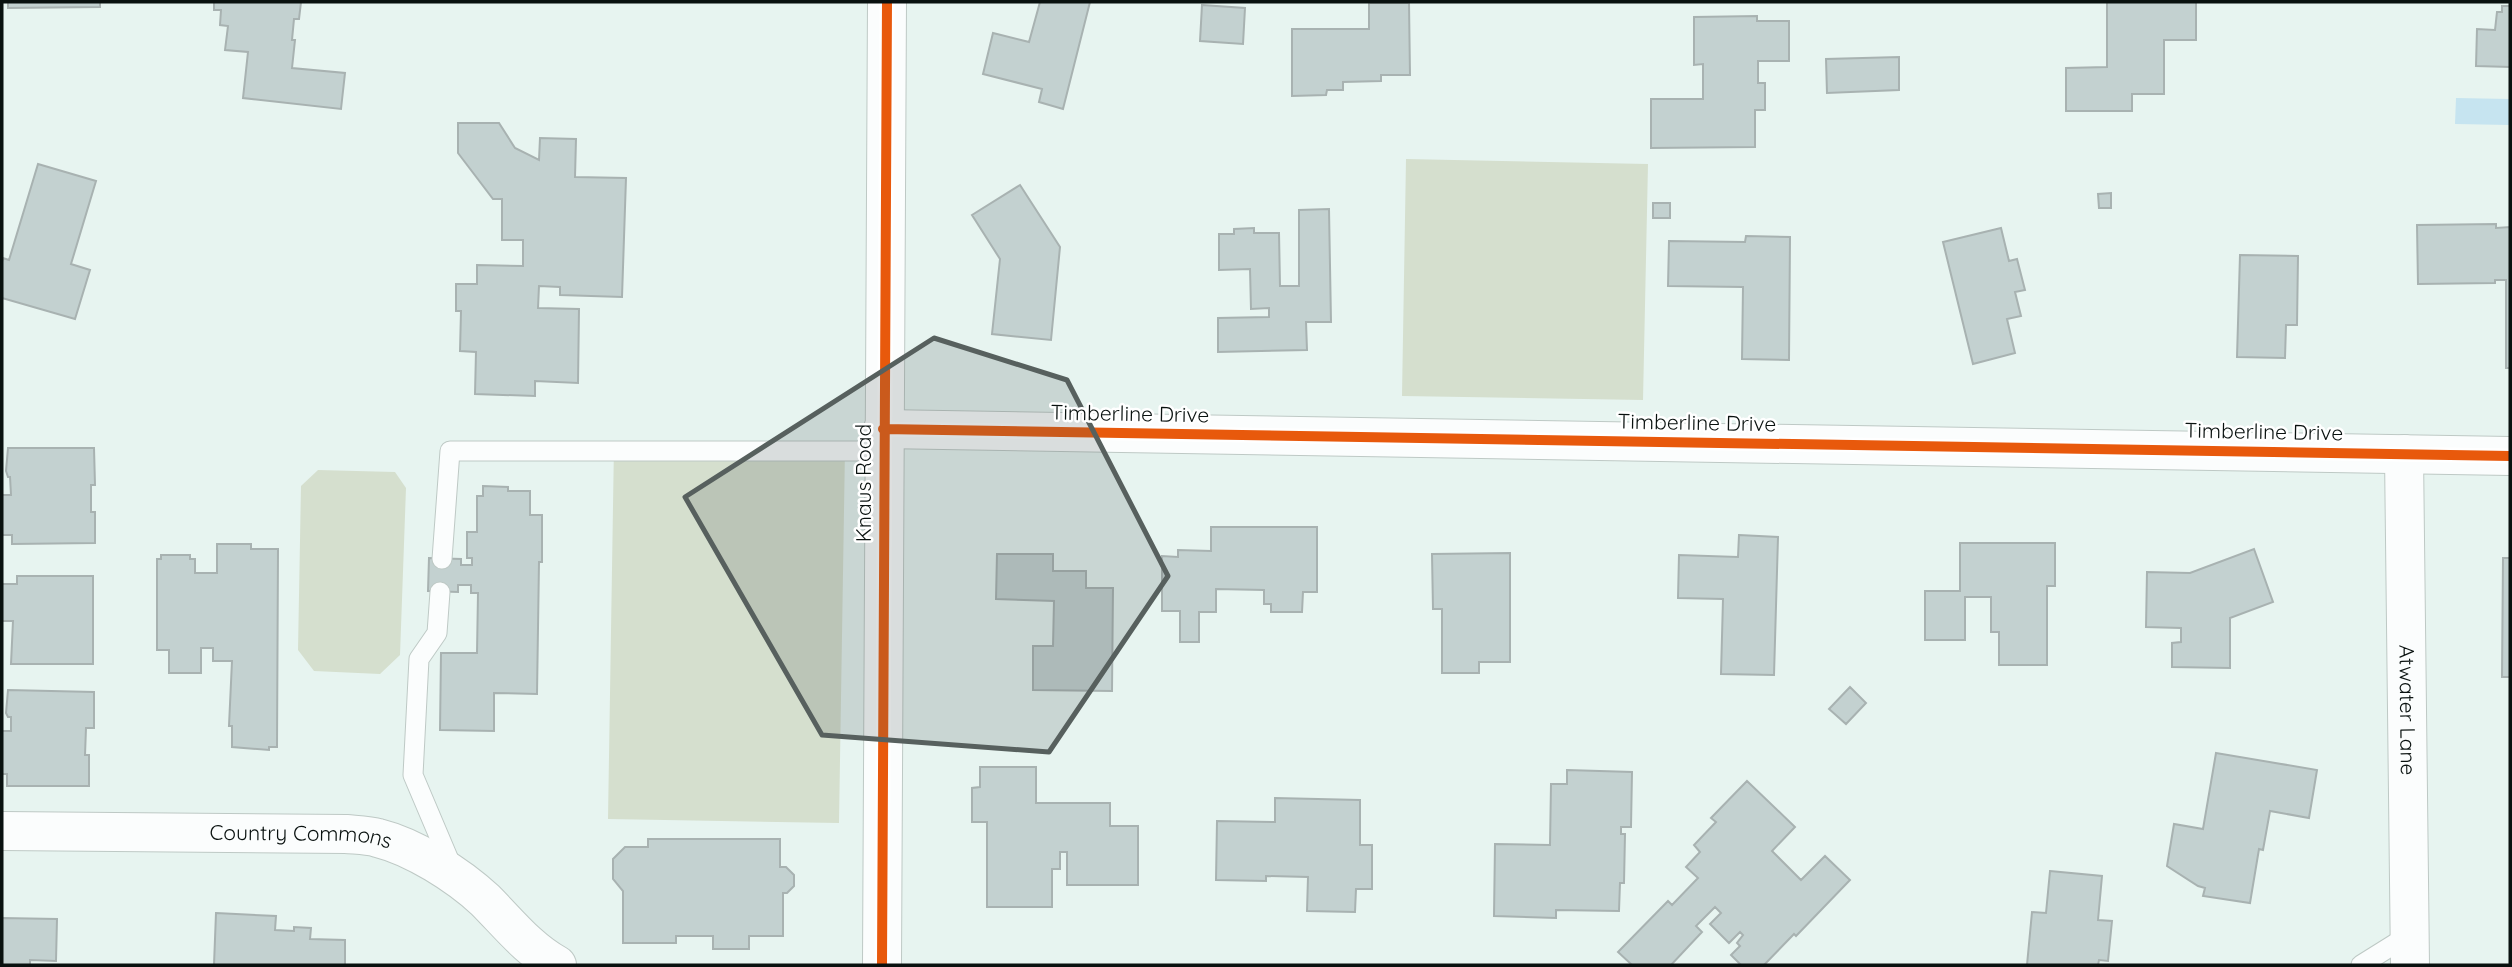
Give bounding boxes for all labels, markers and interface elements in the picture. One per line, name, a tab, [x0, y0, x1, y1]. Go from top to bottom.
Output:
street label: Timberline Drive	[1050, 399, 1210, 427]
street label: Timberline Drive	[1617, 408, 1777, 436]
street label: Timberline Drive	[2184, 417, 2344, 445]
street label: Knaus Road	[850, 424, 876, 542]
street label: Atwater Lane	[2394, 644, 2422, 775]
street label: Country Commons	[209, 819, 396, 853]

